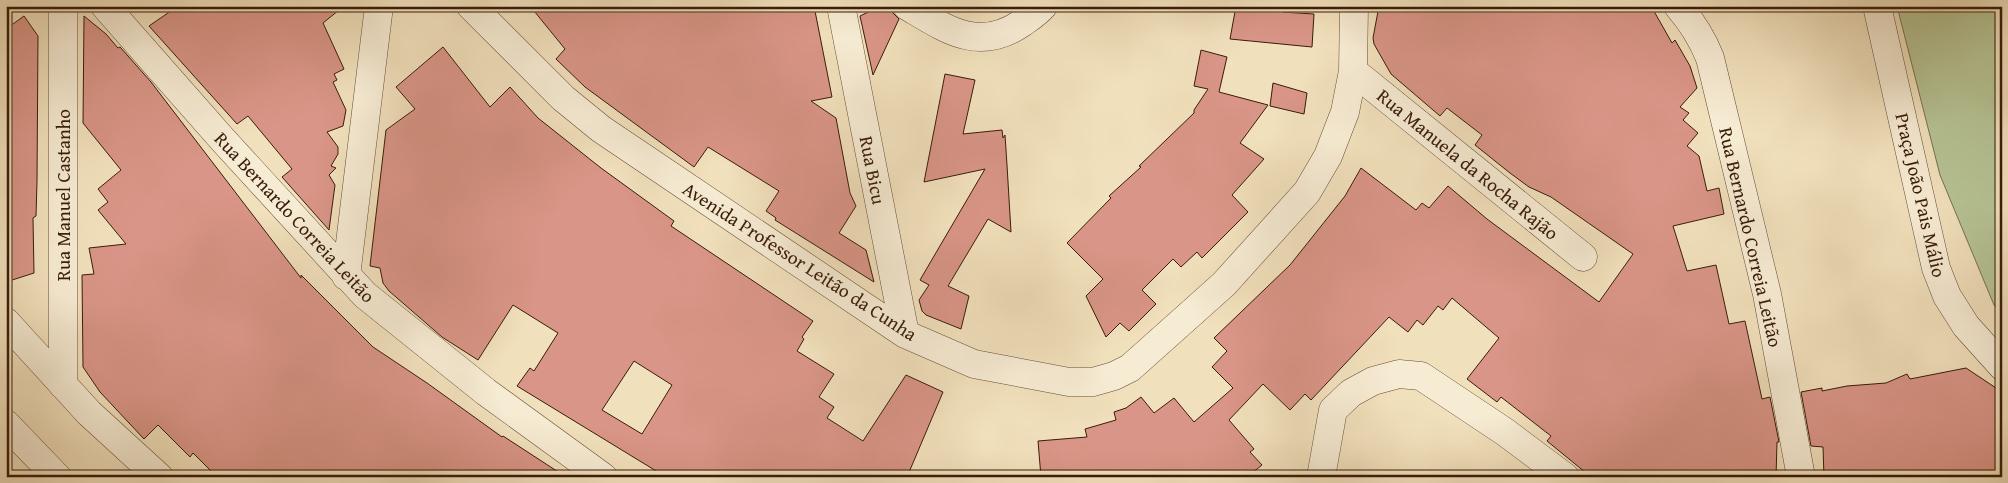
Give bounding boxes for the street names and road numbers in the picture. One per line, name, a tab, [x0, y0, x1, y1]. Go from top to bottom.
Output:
street label: Rua Manuela da Rocha Rajão	[1371, 82, 1565, 246]
street label: Rua Manuel Castanho	[49, 109, 77, 281]
street label: Praça João Pais Málio	[1888, 110, 1954, 280]
street label: Rua Bernardo Correia Leitão	[1712, 124, 1790, 350]
street label: Rua Bernardo Correia Leitão	[208, 125, 382, 309]
street label: Rua Bicu	[853, 133, 893, 207]
street label: Avenida Professor Leitão da Cunha	[677, 175, 923, 347]

